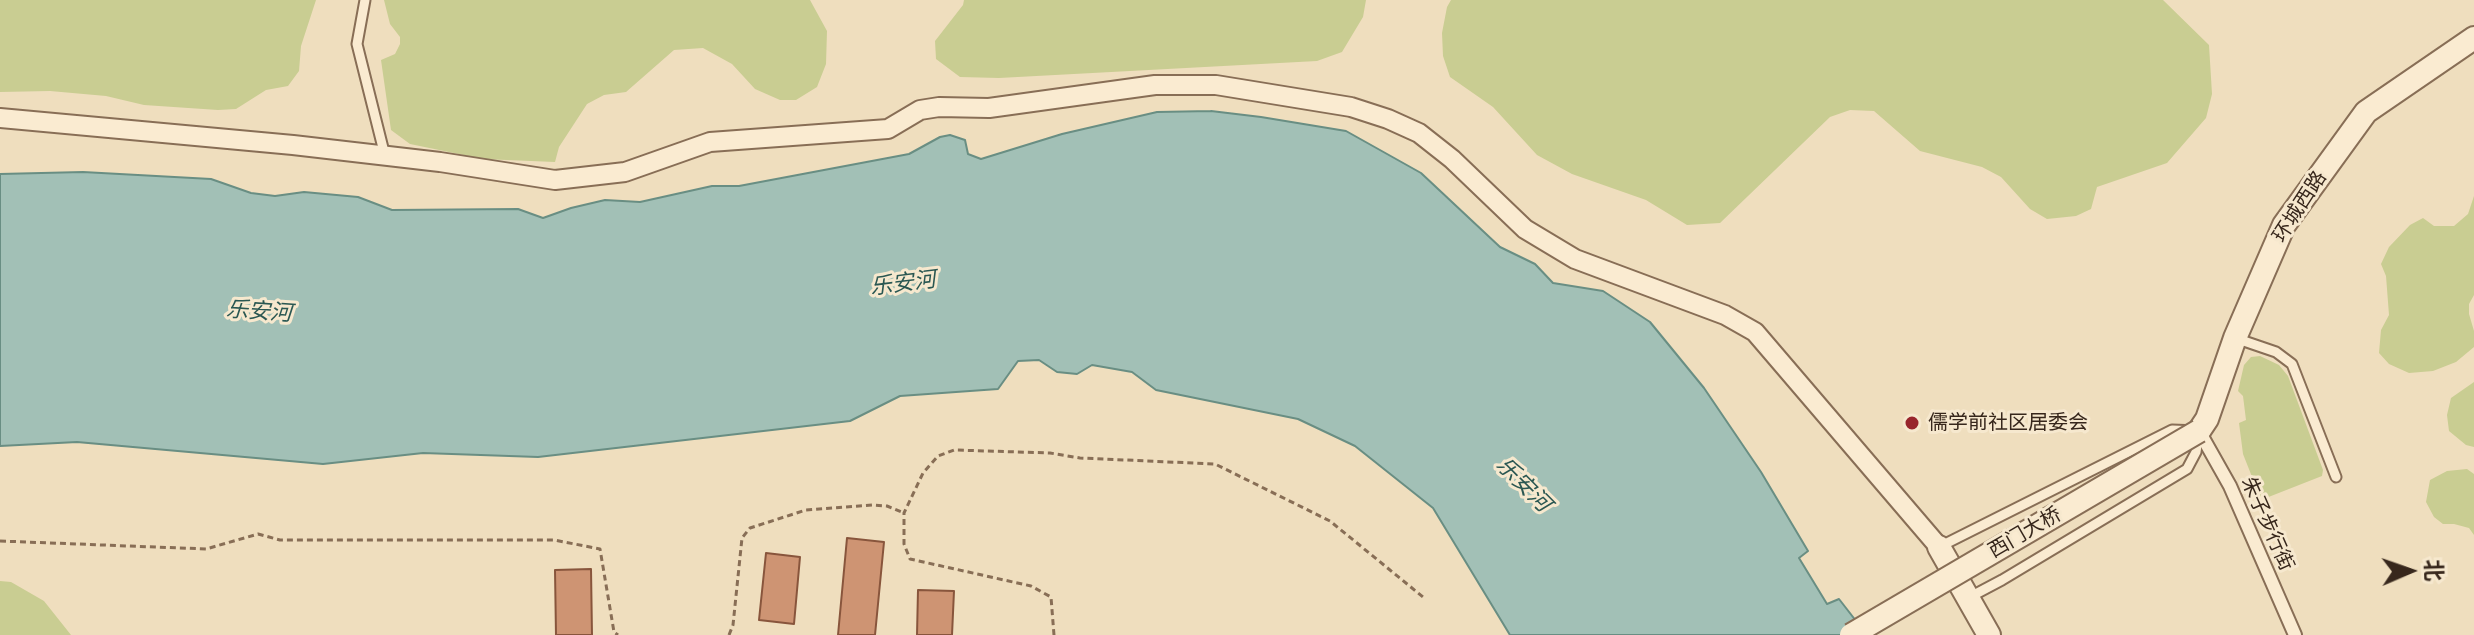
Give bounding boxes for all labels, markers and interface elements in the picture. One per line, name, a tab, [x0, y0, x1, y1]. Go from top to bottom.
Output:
street label: 环城西路	[2268, 167, 2332, 247]
water label: 乐安河	[869, 267, 937, 301]
water label: 乐安河	[225, 297, 293, 327]
place label: 儒学前社区居委会	[1928, 411, 2088, 435]
marker: 儒学前社区居委会	[1903, 414, 1921, 432]
water label: 乐安河	[1490, 452, 1556, 518]
street label: 朱子步行街	[2236, 473, 2298, 575]
street label: 西门大桥	[1984, 503, 2066, 563]
north arrow	[2370, 531, 2450, 611]
text: 北	[2420, 559, 2448, 582]

